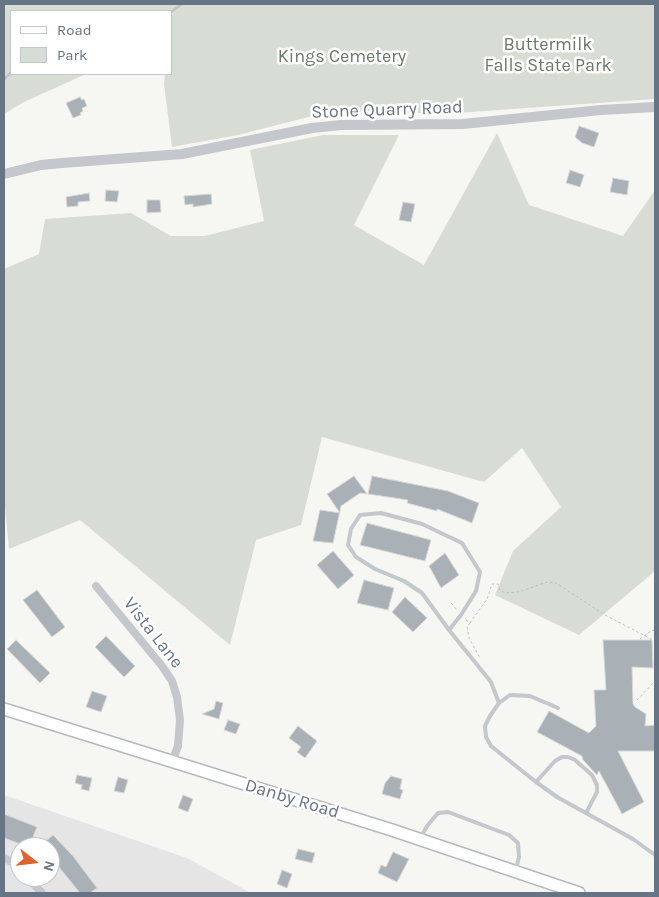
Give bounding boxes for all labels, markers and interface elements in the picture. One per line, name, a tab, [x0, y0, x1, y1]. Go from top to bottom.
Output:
legend	[10, 10, 172, 75]
text: Road	[57, 21, 92, 39]
park label: Buttermilk Falls State Park	[484, 34, 612, 76]
text: Park	[57, 46, 87, 64]
park label: Kings Cemetery	[278, 46, 406, 68]
street label: Stone Quarry Road	[311, 97, 463, 123]
street label: Vista Lane	[119, 593, 187, 673]
street label: Danby Road	[242, 774, 342, 824]
north arrow	[10, 837, 60, 887]
text: N	[39, 859, 58, 873]

